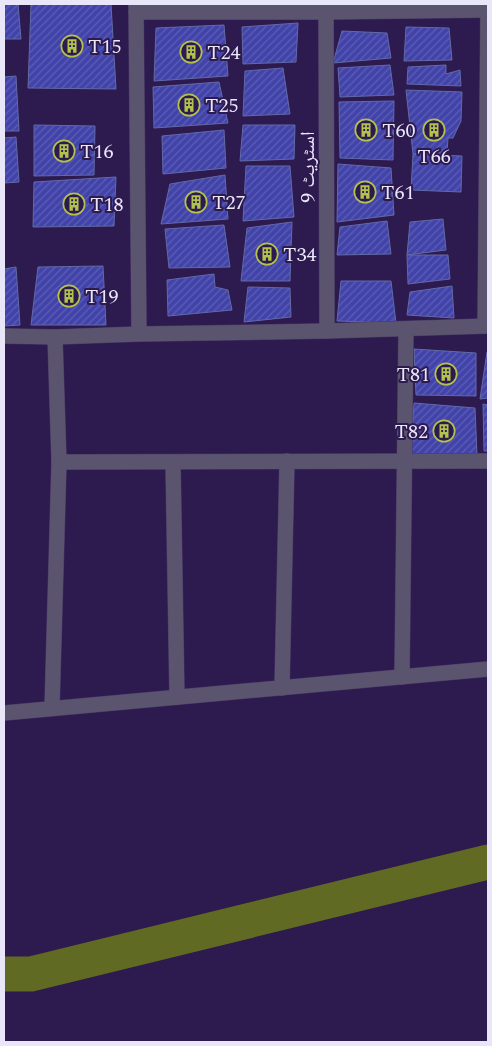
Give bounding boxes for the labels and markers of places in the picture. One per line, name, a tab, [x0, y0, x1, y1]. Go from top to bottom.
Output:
place label: T15	[88, 32, 121, 62]
building icon: T15	[60, 34, 84, 58]
place label: T24	[207, 38, 240, 68]
building icon: T24	[179, 40, 203, 64]
place label: T25	[205, 91, 238, 121]
building icon: T25	[177, 93, 201, 117]
place label: T60	[382, 116, 415, 146]
building icon: T60	[354, 118, 378, 142]
building icon: T66	[422, 118, 446, 142]
place label: T16	[80, 137, 113, 167]
building icon: T16	[52, 139, 76, 163]
place label: T66	[417, 142, 451, 172]
place label: T61	[381, 178, 414, 208]
building icon: T61	[353, 180, 377, 204]
place label: T27	[212, 188, 245, 218]
place label: T18	[90, 190, 123, 220]
building icon: T27	[184, 190, 208, 214]
building icon: T18	[62, 192, 86, 216]
place label: T34	[283, 240, 316, 270]
building icon: T34	[255, 242, 279, 266]
place label: T19	[85, 282, 118, 312]
building icon: T19	[57, 284, 81, 308]
place label: T81	[397, 360, 430, 390]
building icon: T81	[434, 362, 458, 386]
place label: T82	[395, 417, 428, 447]
building icon: T82	[432, 419, 456, 443]

